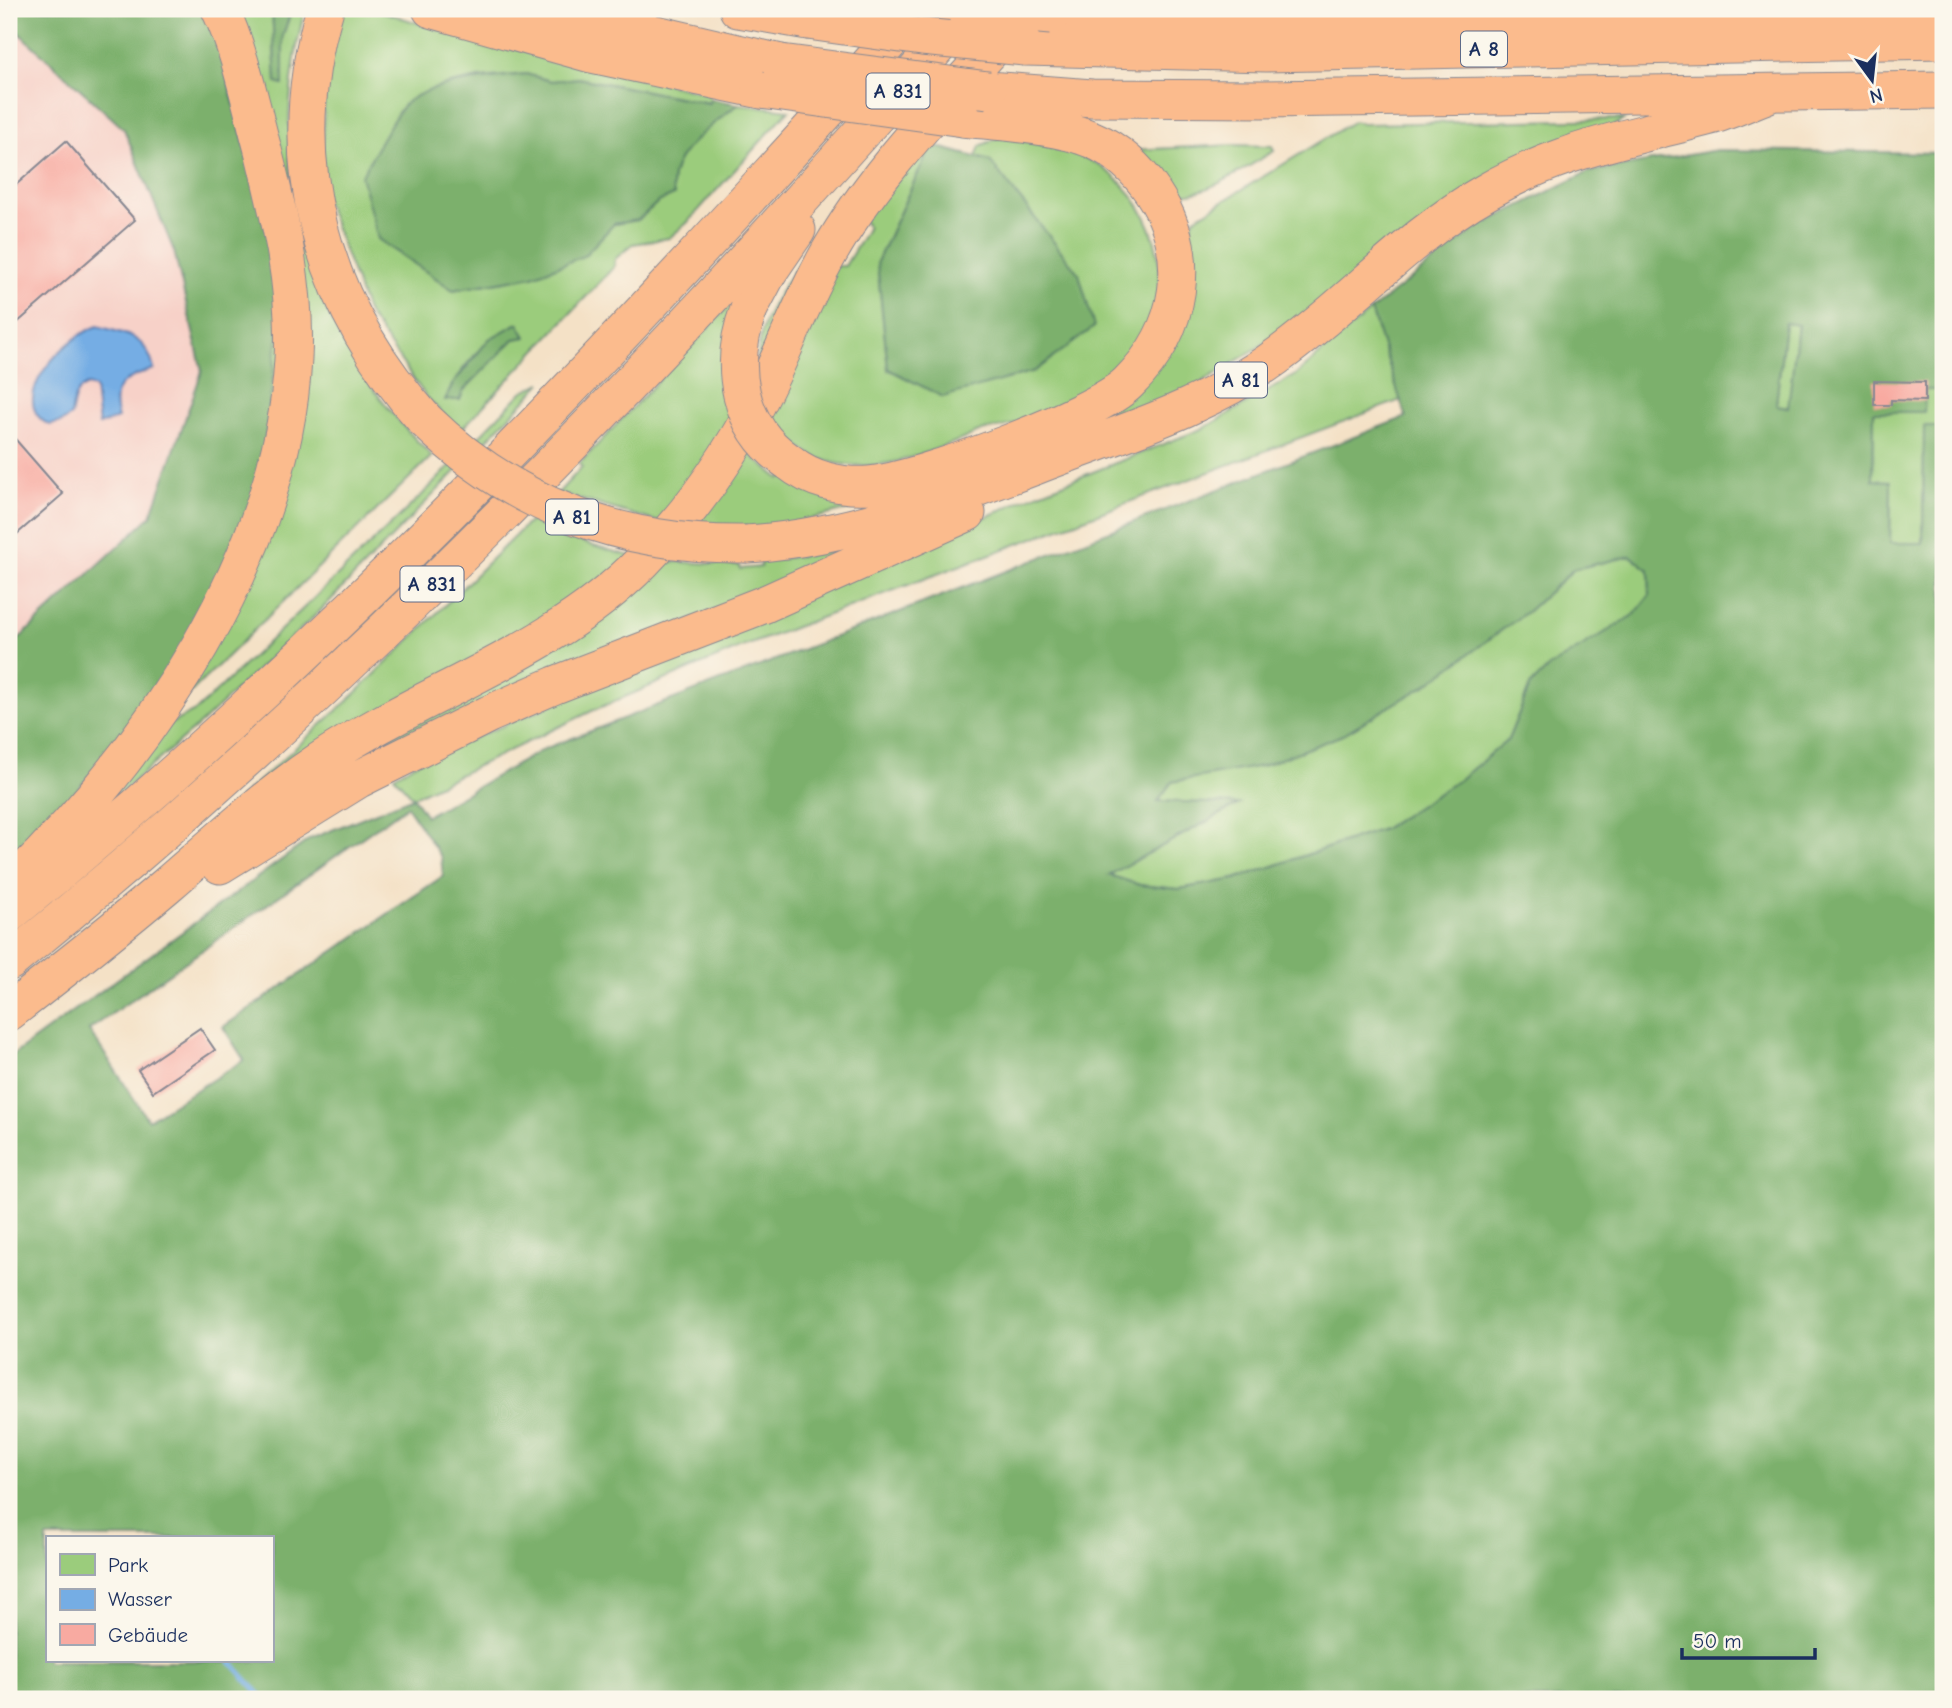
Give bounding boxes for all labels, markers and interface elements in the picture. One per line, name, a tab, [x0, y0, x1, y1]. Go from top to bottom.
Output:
road number: A 8	[1461, 32, 1507, 66]
north arrow	[1836, 46, 1906, 116]
road number: A 831	[866, 74, 930, 108]
text: N	[1867, 83, 1885, 108]
road number: A 81	[1215, 362, 1267, 398]
road number: A 81	[546, 500, 598, 534]
road number: A 831	[400, 566, 464, 602]
legend	[46, 1536, 273, 1662]
text: Park	[108, 1553, 148, 1577]
text: Wasser	[108, 1587, 173, 1611]
scale bar	[1682, 1617, 1815, 1661]
text: Gebäude	[108, 1623, 188, 1647]
text: 50 m	[1693, 1629, 1742, 1653]

